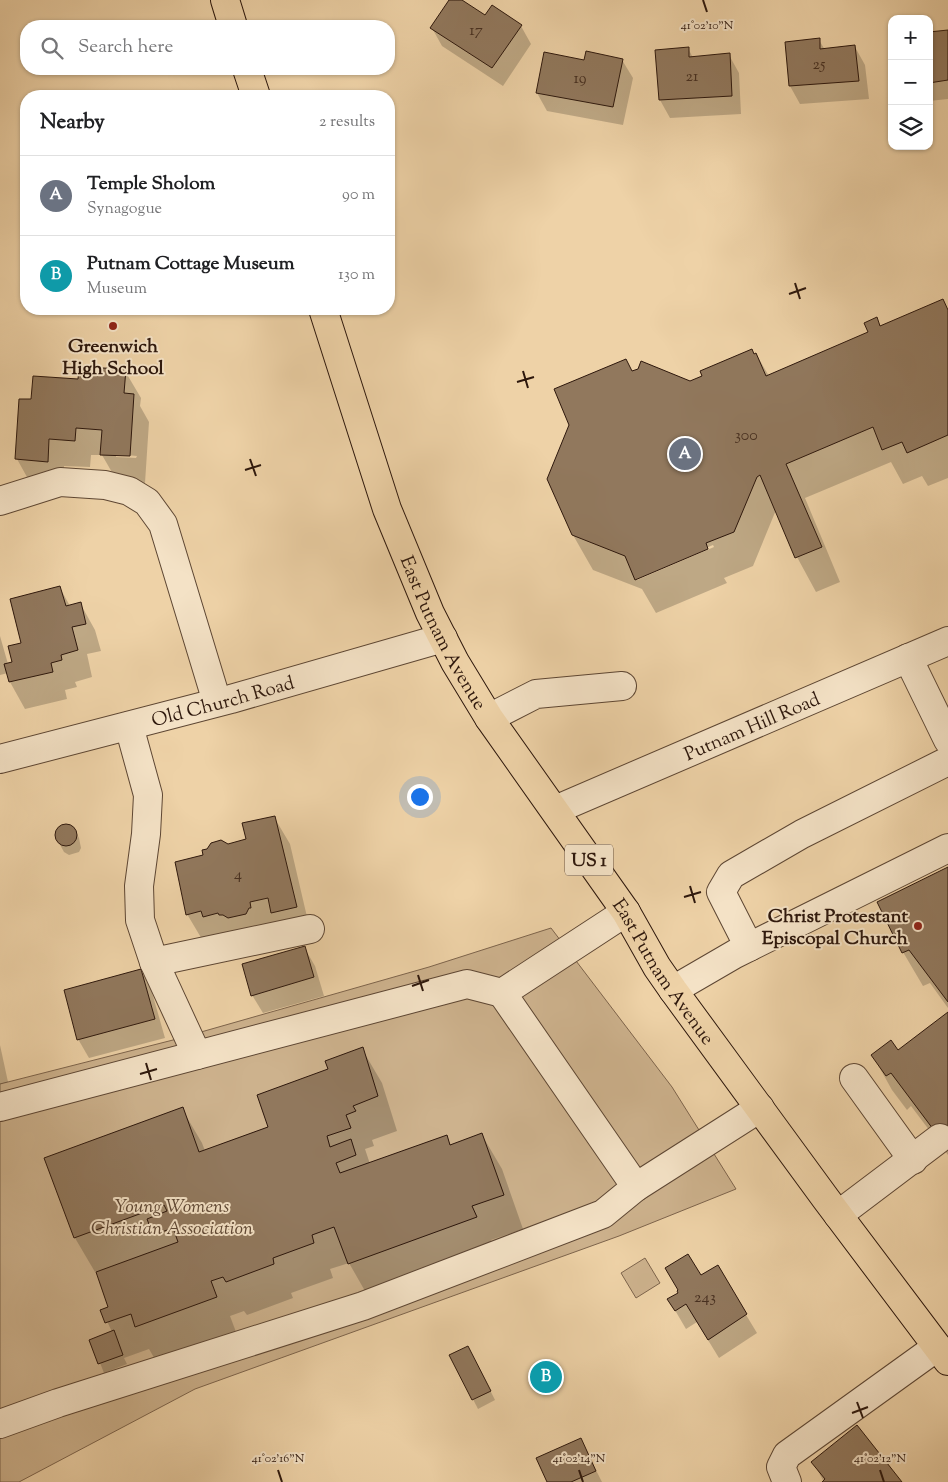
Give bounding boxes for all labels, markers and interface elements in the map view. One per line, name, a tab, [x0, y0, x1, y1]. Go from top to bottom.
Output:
map controls	[888, 15, 933, 150]
button: +	[888, 15, 933, 60]
text: 41°02'10"N	[681, 17, 734, 35]
search box	[20, 20, 395, 75]
house number: 17	[469, 20, 483, 43]
icon: search	[38, 34, 66, 62]
text: Search here	[78, 34, 173, 61]
house number: 25	[813, 54, 826, 77]
button: −	[888, 60, 933, 105]
house number: 21	[686, 66, 699, 89]
house number: 19	[573, 68, 587, 91]
button: layers	[888, 105, 933, 150]
text: Nearby	[40, 108, 105, 138]
text: 2 results	[319, 111, 375, 134]
text: Temple Sholom	[87, 171, 215, 198]
text: A	[50, 184, 63, 207]
text: 90 m	[342, 184, 375, 207]
text: Synagogue	[87, 198, 162, 221]
text: Putnam Cottage Museum	[87, 251, 294, 278]
text: B	[51, 264, 61, 287]
text: 130 m	[338, 264, 375, 287]
text: Museum	[87, 278, 147, 301]
marker: Greenwich High School	[107, 320, 119, 332]
place label: Greenwich High School	[62, 334, 164, 383]
house number: 300	[734, 425, 758, 448]
pin: A	[669, 435, 701, 473]
street label: East Putnam Avenue	[392, 552, 492, 716]
street label: Old Church Road	[149, 670, 298, 735]
street label: Putnam Hill Road	[680, 687, 825, 769]
your location	[407, 784, 433, 810]
road number: US 1	[565, 844, 613, 876]
house number: 4	[234, 864, 242, 887]
street label: East Putnam Avenue	[605, 894, 720, 1051]
place label: Christ Protestant Episcopal Church	[762, 904, 909, 953]
marker: Christ Protestant Episcopal Church	[912, 920, 924, 932]
park label: Young Womens Christian Association	[91, 1194, 253, 1243]
house number: 243	[694, 1287, 716, 1310]
pin: B	[530, 1358, 562, 1396]
text: 41°02'16"N	[252, 1450, 305, 1468]
text: 41°02'14"N	[553, 1450, 606, 1468]
text: 41°02'12"N	[854, 1450, 906, 1468]

